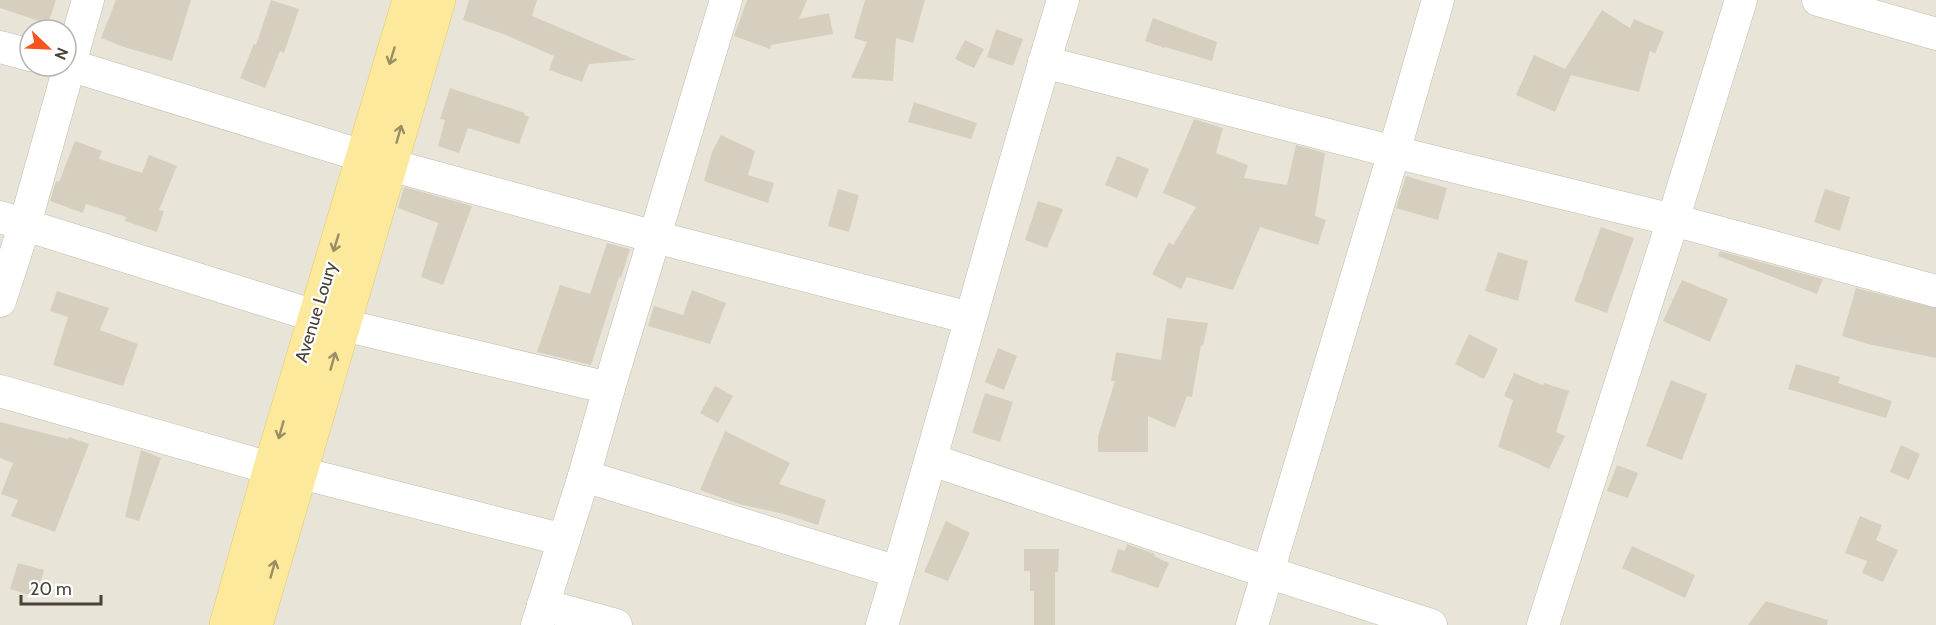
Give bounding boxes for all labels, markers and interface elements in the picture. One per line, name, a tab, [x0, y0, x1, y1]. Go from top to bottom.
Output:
north arrow	[18, 18, 78, 78]
text: N	[50, 45, 72, 63]
one-way arrow	[386, 46, 397, 65]
one-way arrow	[394, 125, 406, 144]
one-way arrow	[330, 233, 341, 252]
street label: Avenue Loury	[290, 259, 342, 365]
one-way arrow	[328, 352, 339, 371]
one-way arrow	[275, 420, 286, 439]
one-way arrow	[268, 560, 279, 579]
scale bar	[21, 568, 100, 606]
text: 20 m	[30, 578, 72, 600]

